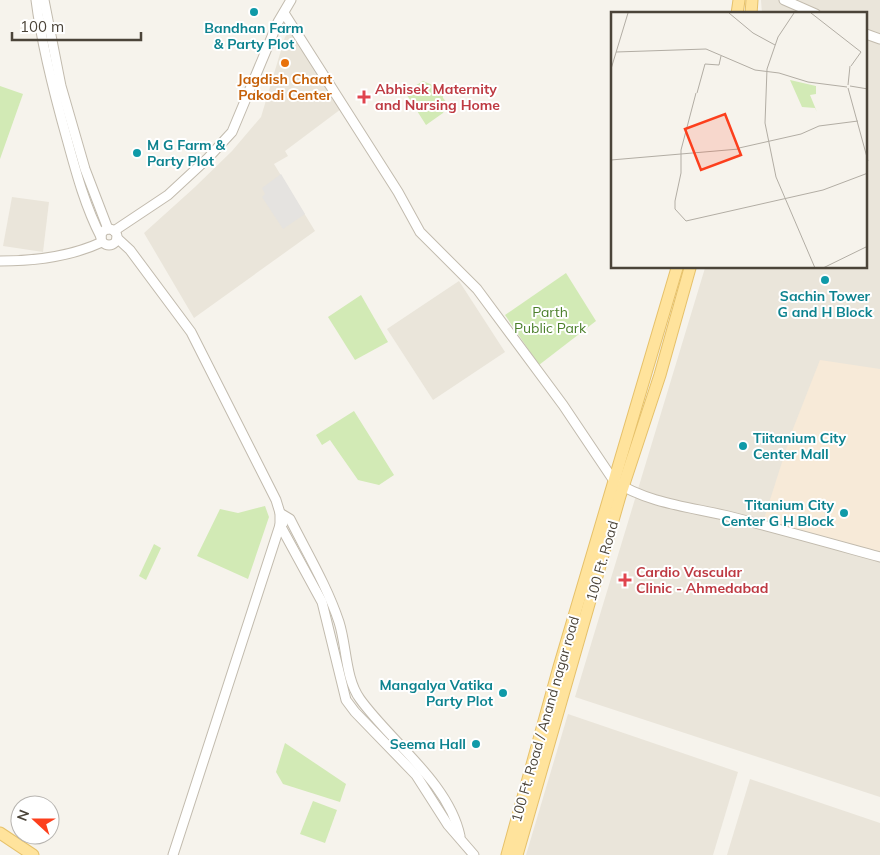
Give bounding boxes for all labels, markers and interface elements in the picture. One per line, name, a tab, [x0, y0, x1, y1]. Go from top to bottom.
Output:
marker: Bandhan Farm & Party Plot	[248, 6, 260, 18]
scale bar	[12, 10, 141, 42]
inset map	[611, 12, 868, 269]
text: 100 m	[20, 17, 64, 36]
place label: Bandhan Farm & Party Plot	[204, 19, 304, 53]
marker: Jagdish Chaat Pakodi Center	[279, 57, 291, 69]
place label: Jagdish Chaat Pakodi Center	[238, 70, 333, 104]
place label: Abhisek Maternity and Nursing Home	[375, 80, 500, 114]
marker: Abhisek Maternity and Nursing Home	[357, 90, 371, 104]
place label: M G Farm & Party Plot	[147, 136, 226, 170]
marker: M G Farm & Party Plot	[131, 147, 143, 159]
marker: Sachin Tower G and H Block	[819, 274, 831, 286]
place label: Sachin Tower G and H Block	[778, 287, 873, 321]
park label: Parth Public Park	[514, 303, 587, 337]
place label: Tiitanium City Center Mall	[753, 429, 846, 463]
marker: Tiitanium City Center Mall	[737, 440, 749, 452]
place label: Titanium City Center G H Block	[721, 496, 834, 530]
marker: Titanium City Center G H Block	[838, 507, 850, 519]
street label: 100 Ft. Road	[582, 519, 622, 603]
place label: Cardio Vascular Clinic - Ahmedabad	[636, 563, 768, 597]
marker: Cardio Vascular Clinic - Ahmedabad	[618, 573, 632, 587]
street label: 100 Ft. Road / Anand nagar road	[507, 614, 583, 824]
place label: Mangalya Vatika Party Plot	[379, 676, 494, 710]
marker: Mangalya Vatika Party Plot	[497, 687, 509, 699]
place label: Seema Hall	[390, 735, 466, 753]
marker: Seema Hall	[470, 738, 482, 750]
north arrow	[10, 795, 60, 845]
text: N	[13, 807, 33, 824]

